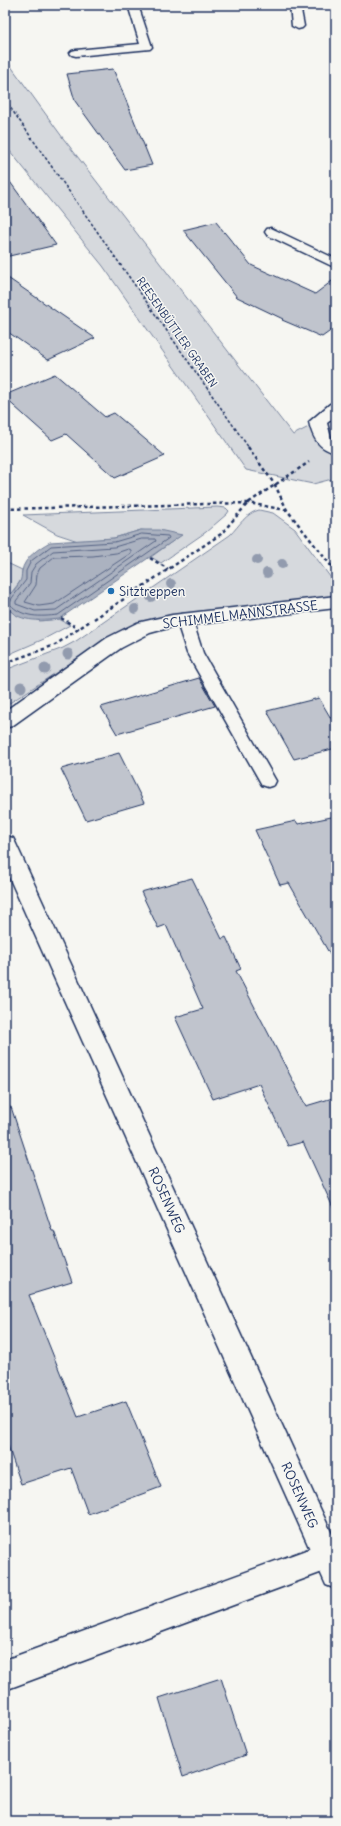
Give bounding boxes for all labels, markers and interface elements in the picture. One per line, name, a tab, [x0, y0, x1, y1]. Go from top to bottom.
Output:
street label: REESENBÜTTLER GRABEN	[134, 274, 221, 390]
place label: Sitztreppen	[119, 583, 186, 600]
marker: Sitztreppen	[106, 586, 116, 596]
street label: SCHIMMELMANNSTRASSE	[162, 597, 319, 632]
street label: ROSENWEG	[144, 1164, 189, 1236]
street label: ROSENWEG	[277, 1459, 322, 1531]

